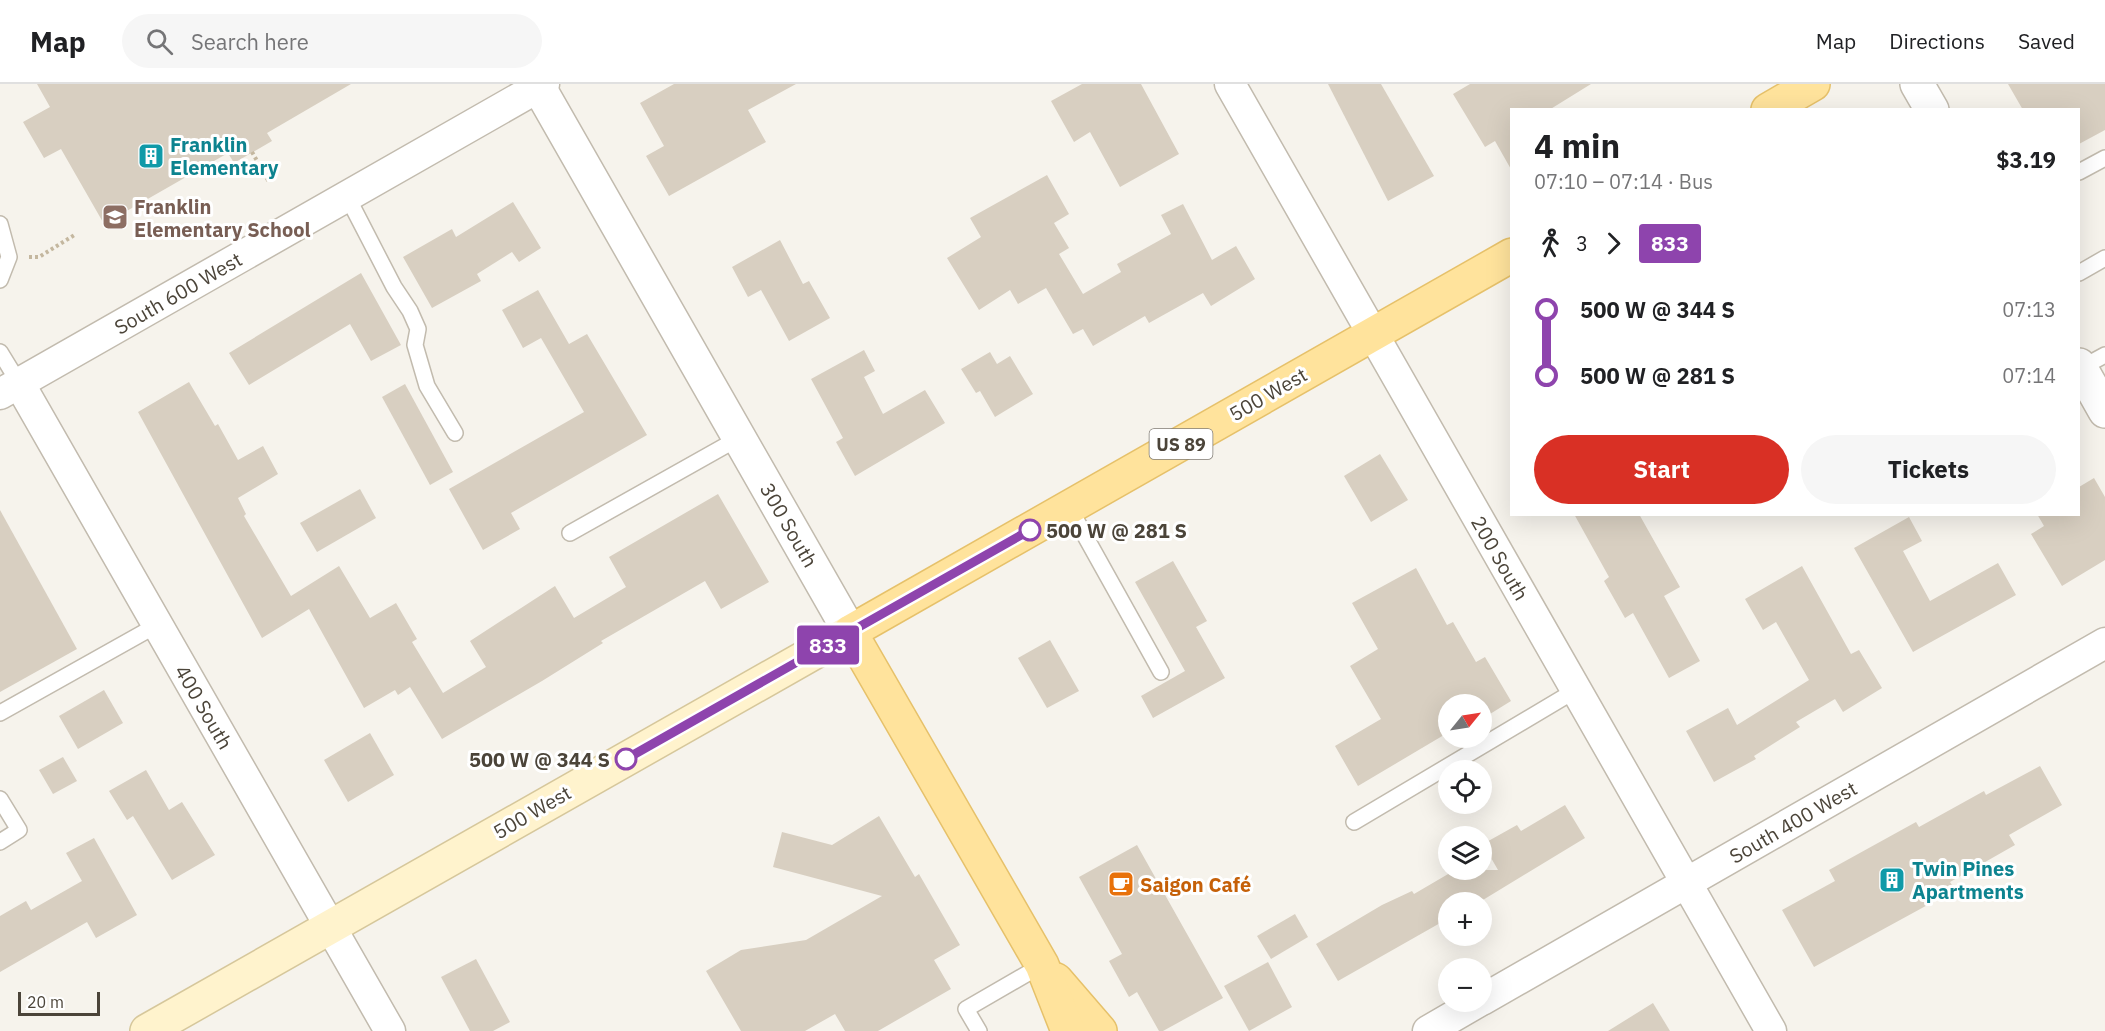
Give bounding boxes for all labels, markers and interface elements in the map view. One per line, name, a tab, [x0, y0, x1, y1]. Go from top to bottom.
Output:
search box	[122, 14, 542, 68]
text: Map	[30, 23, 86, 60]
icon: search	[143, 25, 176, 58]
text: Search here	[191, 27, 309, 56]
text: Map	[1816, 27, 1856, 55]
text: Directions	[1889, 27, 1985, 55]
text: Saved	[2018, 27, 2075, 55]
text: 4 min	[1534, 124, 1620, 167]
place label: Franklin Elementary	[170, 131, 279, 181]
building icon: Franklin Elementary	[136, 141, 166, 171]
text: $3.19	[1996, 145, 2056, 174]
text: 07:10 – 07:14 · Bus	[1534, 168, 1713, 195]
place label: Franklin Elementary School	[134, 193, 311, 243]
school or university icon: Franklin Elementary School	[100, 202, 130, 232]
icon: walk	[1534, 227, 1567, 260]
icon: forward	[1597, 227, 1630, 260]
text: 833	[1651, 229, 1689, 257]
text: 3	[1576, 230, 1588, 257]
street label: South 600 West	[109, 246, 247, 340]
text: 500 W @ 344 S	[1580, 295, 1735, 324]
text: 07:13	[2002, 296, 2056, 323]
street label: 500 West	[1224, 361, 1312, 427]
text: 500 W @ 281 S	[1580, 361, 1735, 390]
text: 07:14	[2002, 362, 2056, 389]
road number: US 89	[1150, 429, 1212, 459]
button: Start	[1534, 435, 1789, 504]
button: Tickets	[1801, 435, 2056, 504]
street label: 300 South	[754, 478, 824, 572]
street label: 200 South	[1465, 511, 1535, 605]
place label: 500 W @ 281 S	[1046, 517, 1187, 544]
marker: 500 W @ 281 S	[1019, 519, 1041, 541]
line badge: 833	[794, 626, 862, 664]
text: 833	[809, 631, 847, 659]
street label: 400 South	[169, 660, 239, 754]
north arrow	[1438, 694, 1492, 748]
map controls	[1438, 694, 1492, 1012]
place label: 500 W @ 344 S	[469, 746, 610, 773]
marker: 500 W @ 344 S	[615, 748, 637, 770]
button: locate	[1438, 760, 1492, 814]
street label: South 400 West	[1724, 775, 1862, 869]
street label: 500 West	[488, 779, 576, 845]
button: layers	[1438, 826, 1492, 880]
place label: Twin Pines Apartments	[1912, 855, 2024, 905]
building icon: Twin Pines Apartments	[1877, 865, 1907, 895]
cafe icon: Saigon Café	[1106, 869, 1136, 899]
place label: Saigon Café	[1140, 871, 1251, 898]
button: +	[1438, 892, 1492, 946]
button: −	[1438, 958, 1492, 1012]
scale bar	[18, 989, 100, 1016]
text: 20 m	[27, 992, 64, 1012]

